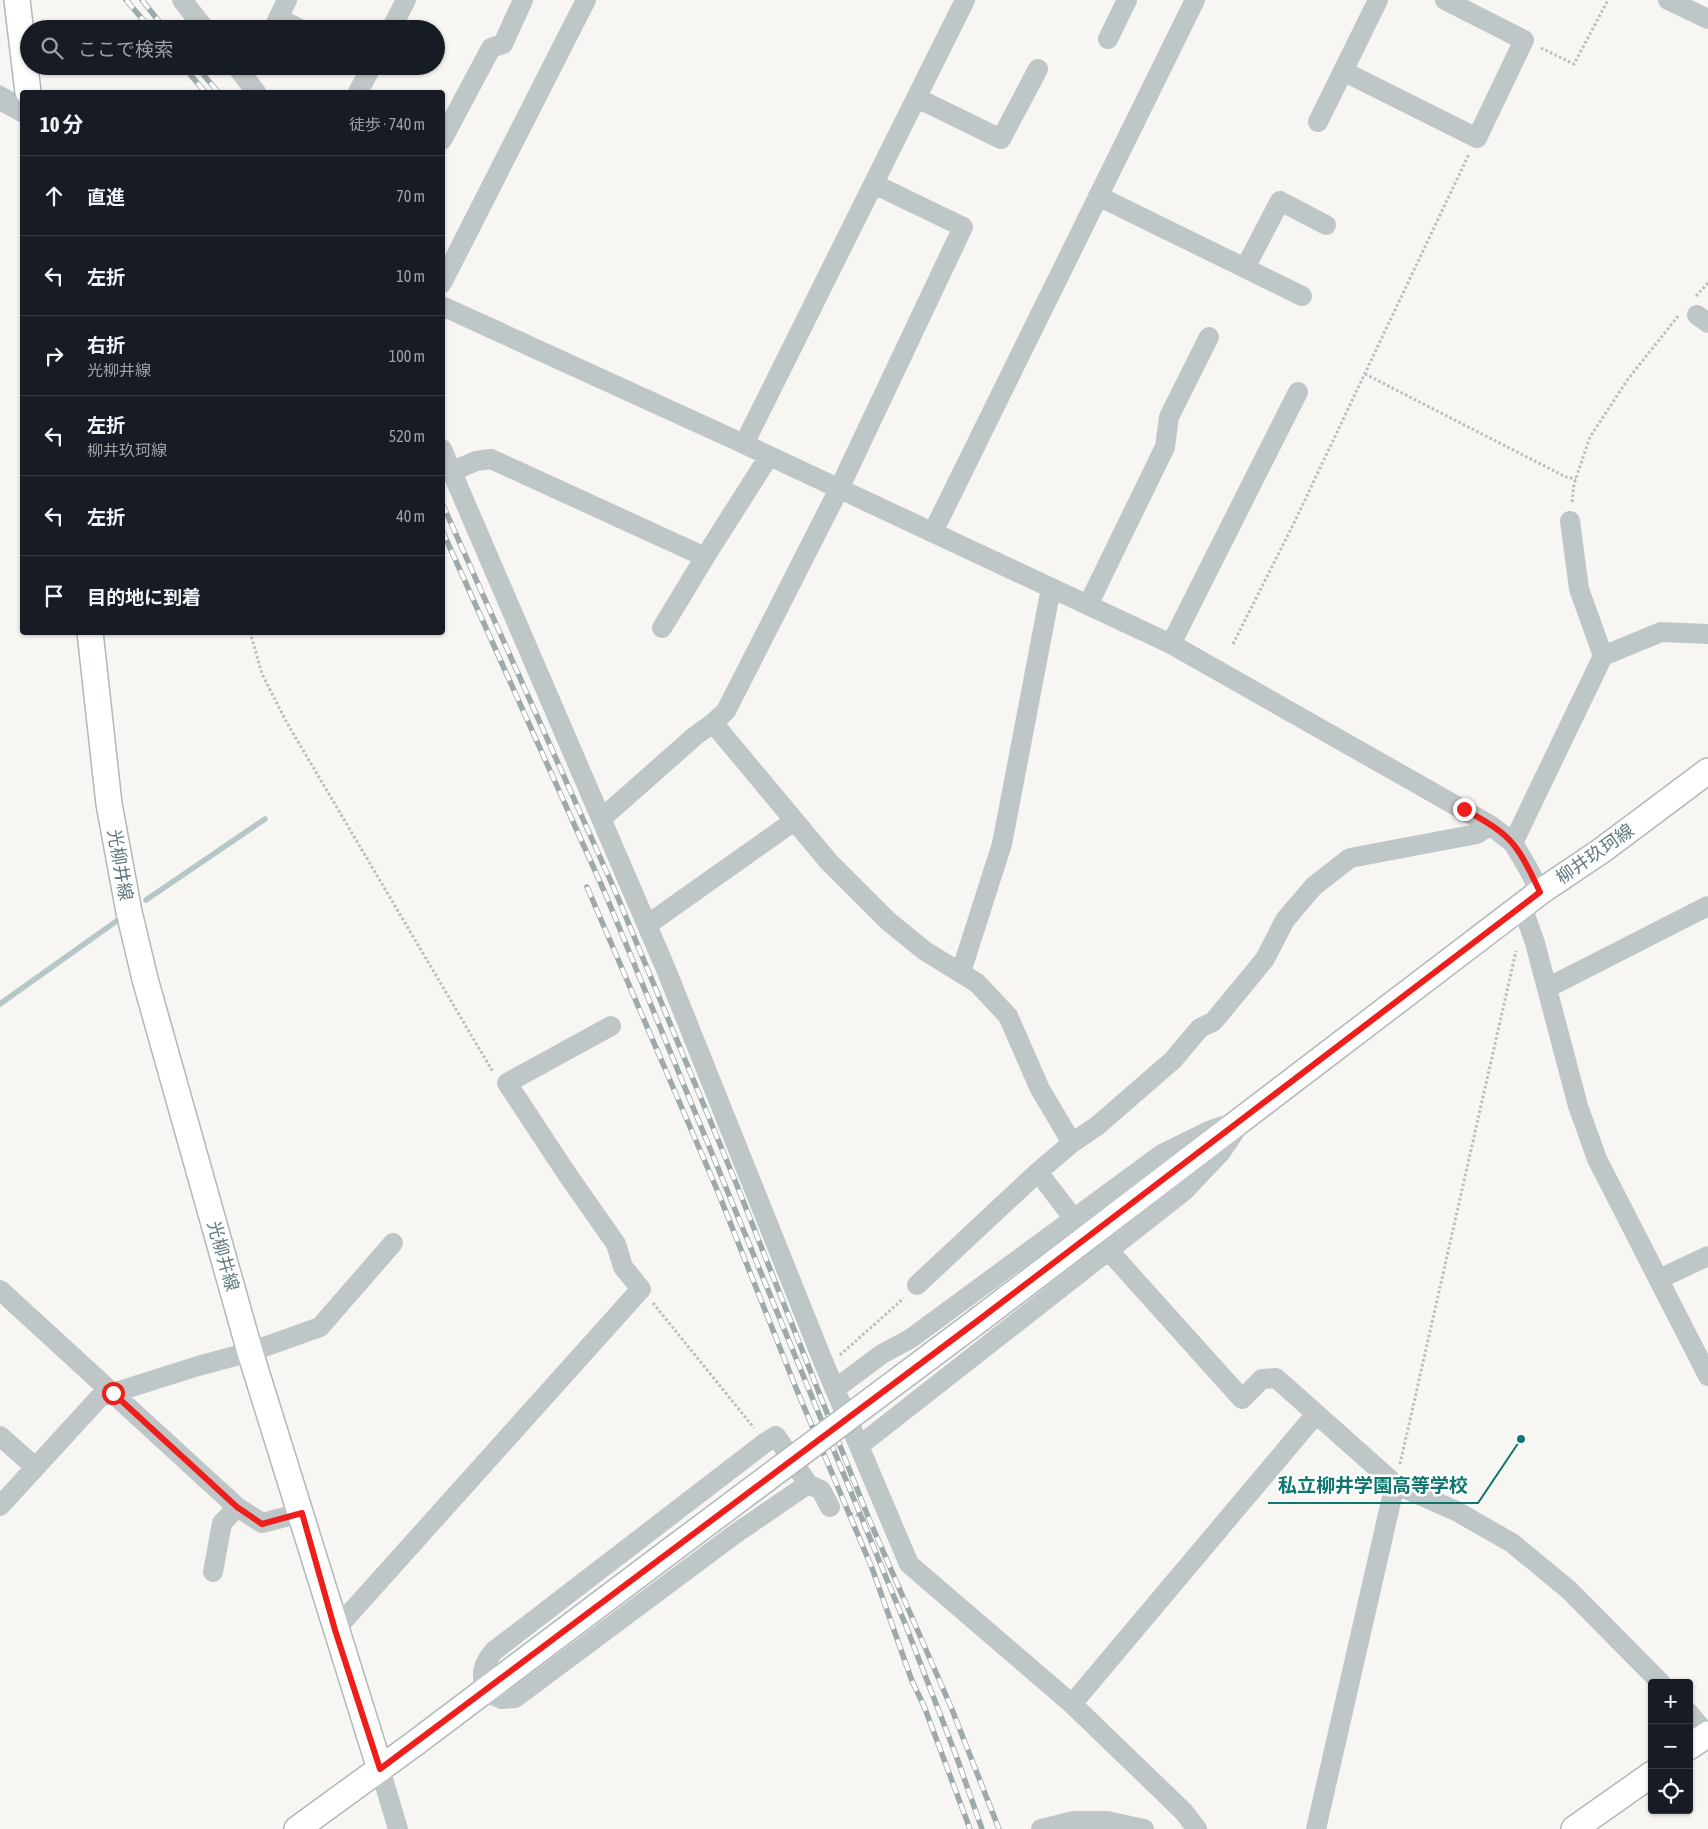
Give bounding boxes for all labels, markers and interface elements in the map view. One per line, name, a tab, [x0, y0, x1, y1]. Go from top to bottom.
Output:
search box	[20, 20, 445, 75]
icon: search	[38, 34, 66, 62]
text: ここで検索	[78, 38, 173, 60]
text: 10 分	[40, 112, 84, 136]
text: 徒歩 · 740 m	[349, 115, 425, 133]
icon: ahead	[40, 182, 68, 210]
text: 直進	[87, 186, 125, 208]
text: 70 m	[396, 187, 425, 205]
icon: left	[40, 262, 68, 290]
text: 左折	[87, 266, 125, 288]
text: 10 m	[396, 267, 425, 285]
text: 右折	[87, 334, 125, 356]
icon: right	[40, 342, 68, 370]
text: 100 m	[389, 347, 425, 365]
text: 光柳井線	[87, 361, 151, 379]
text: 左折	[87, 414, 125, 436]
icon: left	[40, 422, 68, 450]
text: 520 m	[389, 427, 425, 445]
text: 柳井玖珂線	[87, 441, 167, 459]
icon: left	[40, 502, 68, 530]
text: 左折	[87, 506, 125, 528]
text: 40 m	[396, 507, 425, 525]
icon: arrive	[40, 582, 68, 610]
text: 目的地に到着	[87, 586, 201, 608]
route end	[1453, 798, 1476, 821]
street label: 柳井玖珂線	[1552, 819, 1638, 888]
street label: 光柳井線	[104, 828, 137, 902]
street label: 光柳井線	[203, 1218, 243, 1293]
route start	[102, 1382, 125, 1405]
callout: 私立柳井学園高等学校	[1268, 1469, 1478, 1503]
text: 私立柳井学園高等学校	[1278, 1474, 1468, 1496]
map controls	[1648, 1679, 1693, 1814]
button: +	[1648, 1679, 1693, 1724]
button: −	[1648, 1724, 1693, 1769]
button: locate	[1648, 1769, 1693, 1814]

